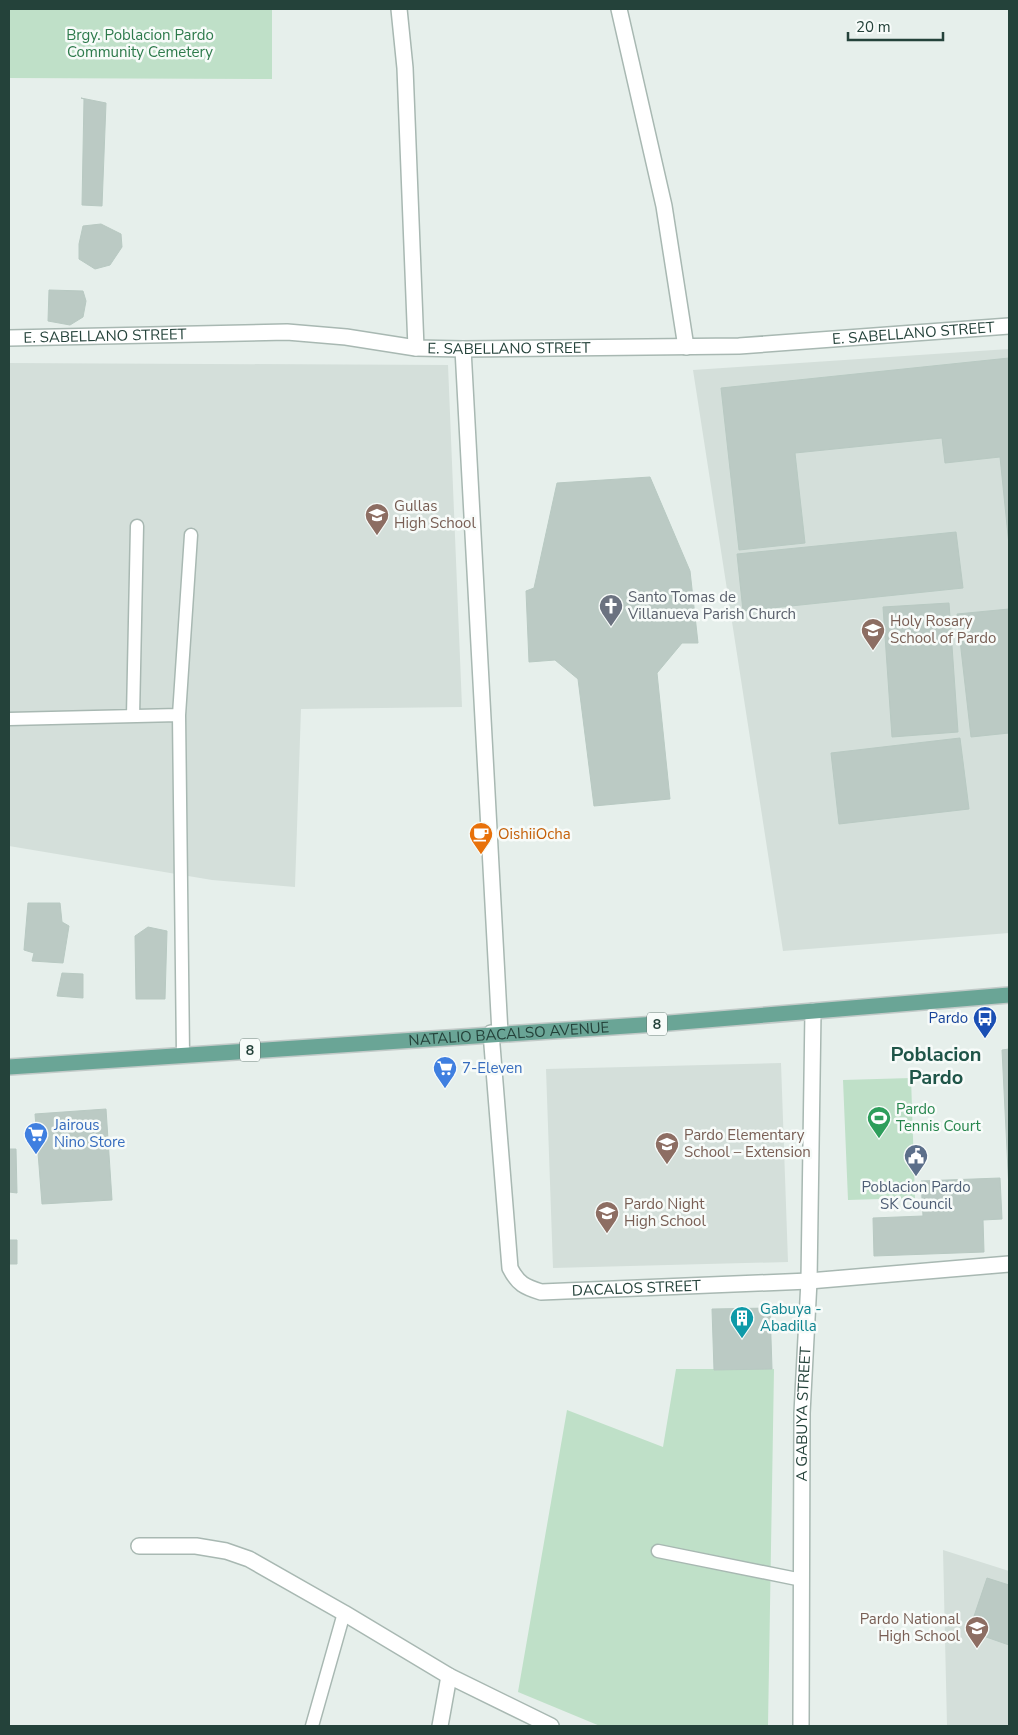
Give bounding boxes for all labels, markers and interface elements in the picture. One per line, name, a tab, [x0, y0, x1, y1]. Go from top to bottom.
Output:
scale bar	[848, 10, 943, 42]
text: 20 m	[856, 17, 891, 37]
park label: Brgy. Poblacion Pardo Community Cemetery	[66, 25, 214, 62]
street label: E. SABELLANO STREET	[831, 317, 995, 349]
street label: E. SABELLANO STREET	[23, 324, 187, 348]
street label: E. SABELLANO STREET	[427, 338, 590, 359]
place label: Gullas High School	[394, 496, 476, 533]
school or university icon: Gullas High School	[364, 502, 390, 536]
place label: Santo Tomas de Villanueva Parish Church	[627, 587, 796, 624]
church icon: Santo Tomas de Villanueva Parish Church	[598, 593, 624, 627]
place label: Holy Rosary School of Pardo	[890, 611, 996, 648]
school or university icon: Holy Rosary School of Pardo	[860, 617, 886, 651]
cafe icon: OishiiOcha	[468, 821, 494, 855]
place label: OishiiOcha	[498, 824, 571, 844]
bus stop icon: Pardo	[972, 1005, 998, 1039]
place label: Pardo	[929, 1008, 968, 1028]
road number: 8	[647, 1012, 667, 1036]
street label: NATALIO BACALSO AVENUE	[408, 1017, 610, 1050]
road number: 8	[240, 1038, 260, 1062]
district label: Poblacion Pardo	[890, 1041, 982, 1091]
supermarket icon: 7-Eleven	[432, 1055, 458, 1089]
place label: 7-Eleven	[462, 1058, 522, 1078]
place label: Pardo Tennis Court	[896, 1099, 982, 1136]
sports icon: Pardo Tennis Court	[866, 1105, 892, 1139]
place label: Jairous Nino Store	[53, 1115, 125, 1152]
supermarket icon: Jairous Nino Store	[23, 1121, 49, 1155]
place label: Pardo Elementary School – Extension	[684, 1125, 811, 1162]
school or university icon: Pardo Elementary School – Extension	[654, 1131, 680, 1165]
public building icon: Poblacion Pardo SK Council	[903, 1143, 929, 1177]
place label: Poblacion Pardo SK Council	[861, 1177, 971, 1214]
place label: Pardo Night High School	[624, 1194, 706, 1231]
school or university icon: Pardo Night High School	[594, 1200, 620, 1234]
street label: DACALOS STREET	[571, 1275, 701, 1301]
place label: Gabuya - Abadilla	[760, 1299, 822, 1336]
building icon: Gabuya - Abadilla	[729, 1305, 755, 1339]
street label: A GABUYA STREET	[792, 1346, 816, 1481]
place label: Pardo National High School	[860, 1609, 961, 1646]
school or university icon: Pardo National High School	[964, 1615, 990, 1649]

